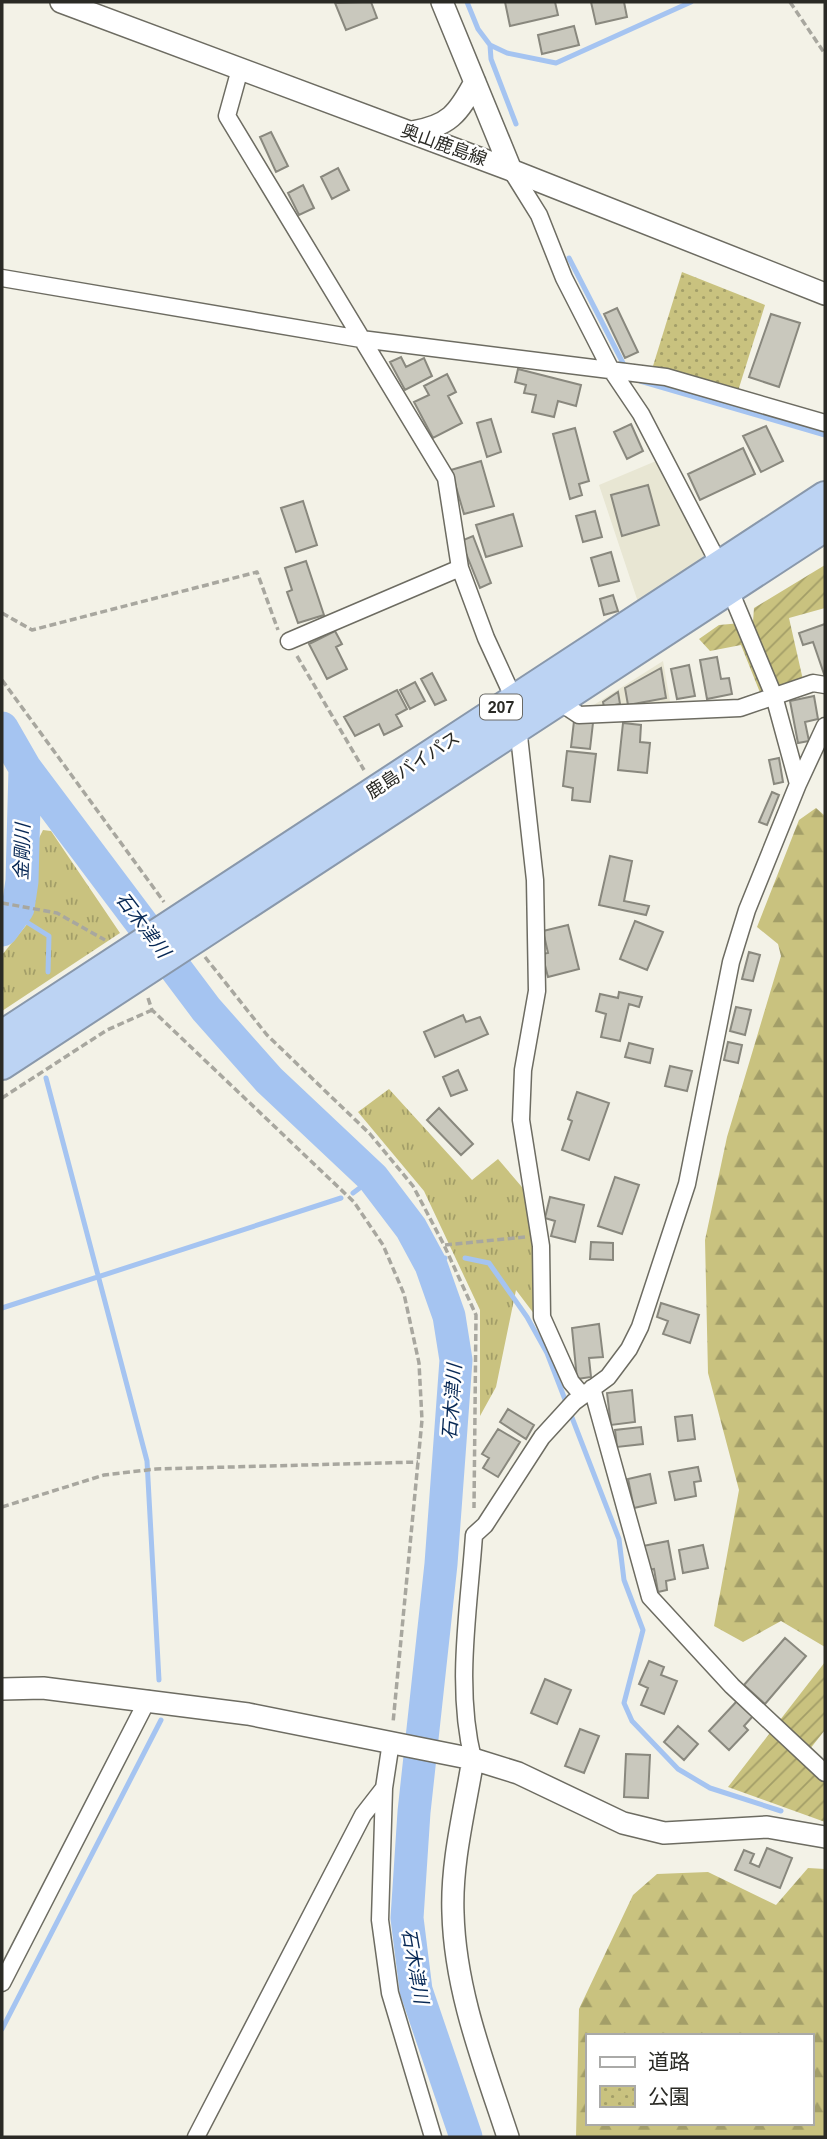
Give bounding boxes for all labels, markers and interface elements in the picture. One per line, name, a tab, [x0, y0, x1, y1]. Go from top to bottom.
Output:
street label: 奥山鹿島線	[398, 120, 490, 170]
road number: 207	[480, 694, 522, 720]
street label: 鹿島バイパス	[362, 727, 464, 803]
water label: 金剛川	[11, 821, 34, 881]
water label: 石木津川	[112, 888, 175, 963]
water label: 石木津川	[439, 1361, 465, 1441]
water label: 石木津川	[398, 1927, 432, 2007]
legend	[586, 2034, 813, 2125]
text: 道路	[648, 2050, 690, 2073]
text: 公園	[648, 2085, 690, 2108]

